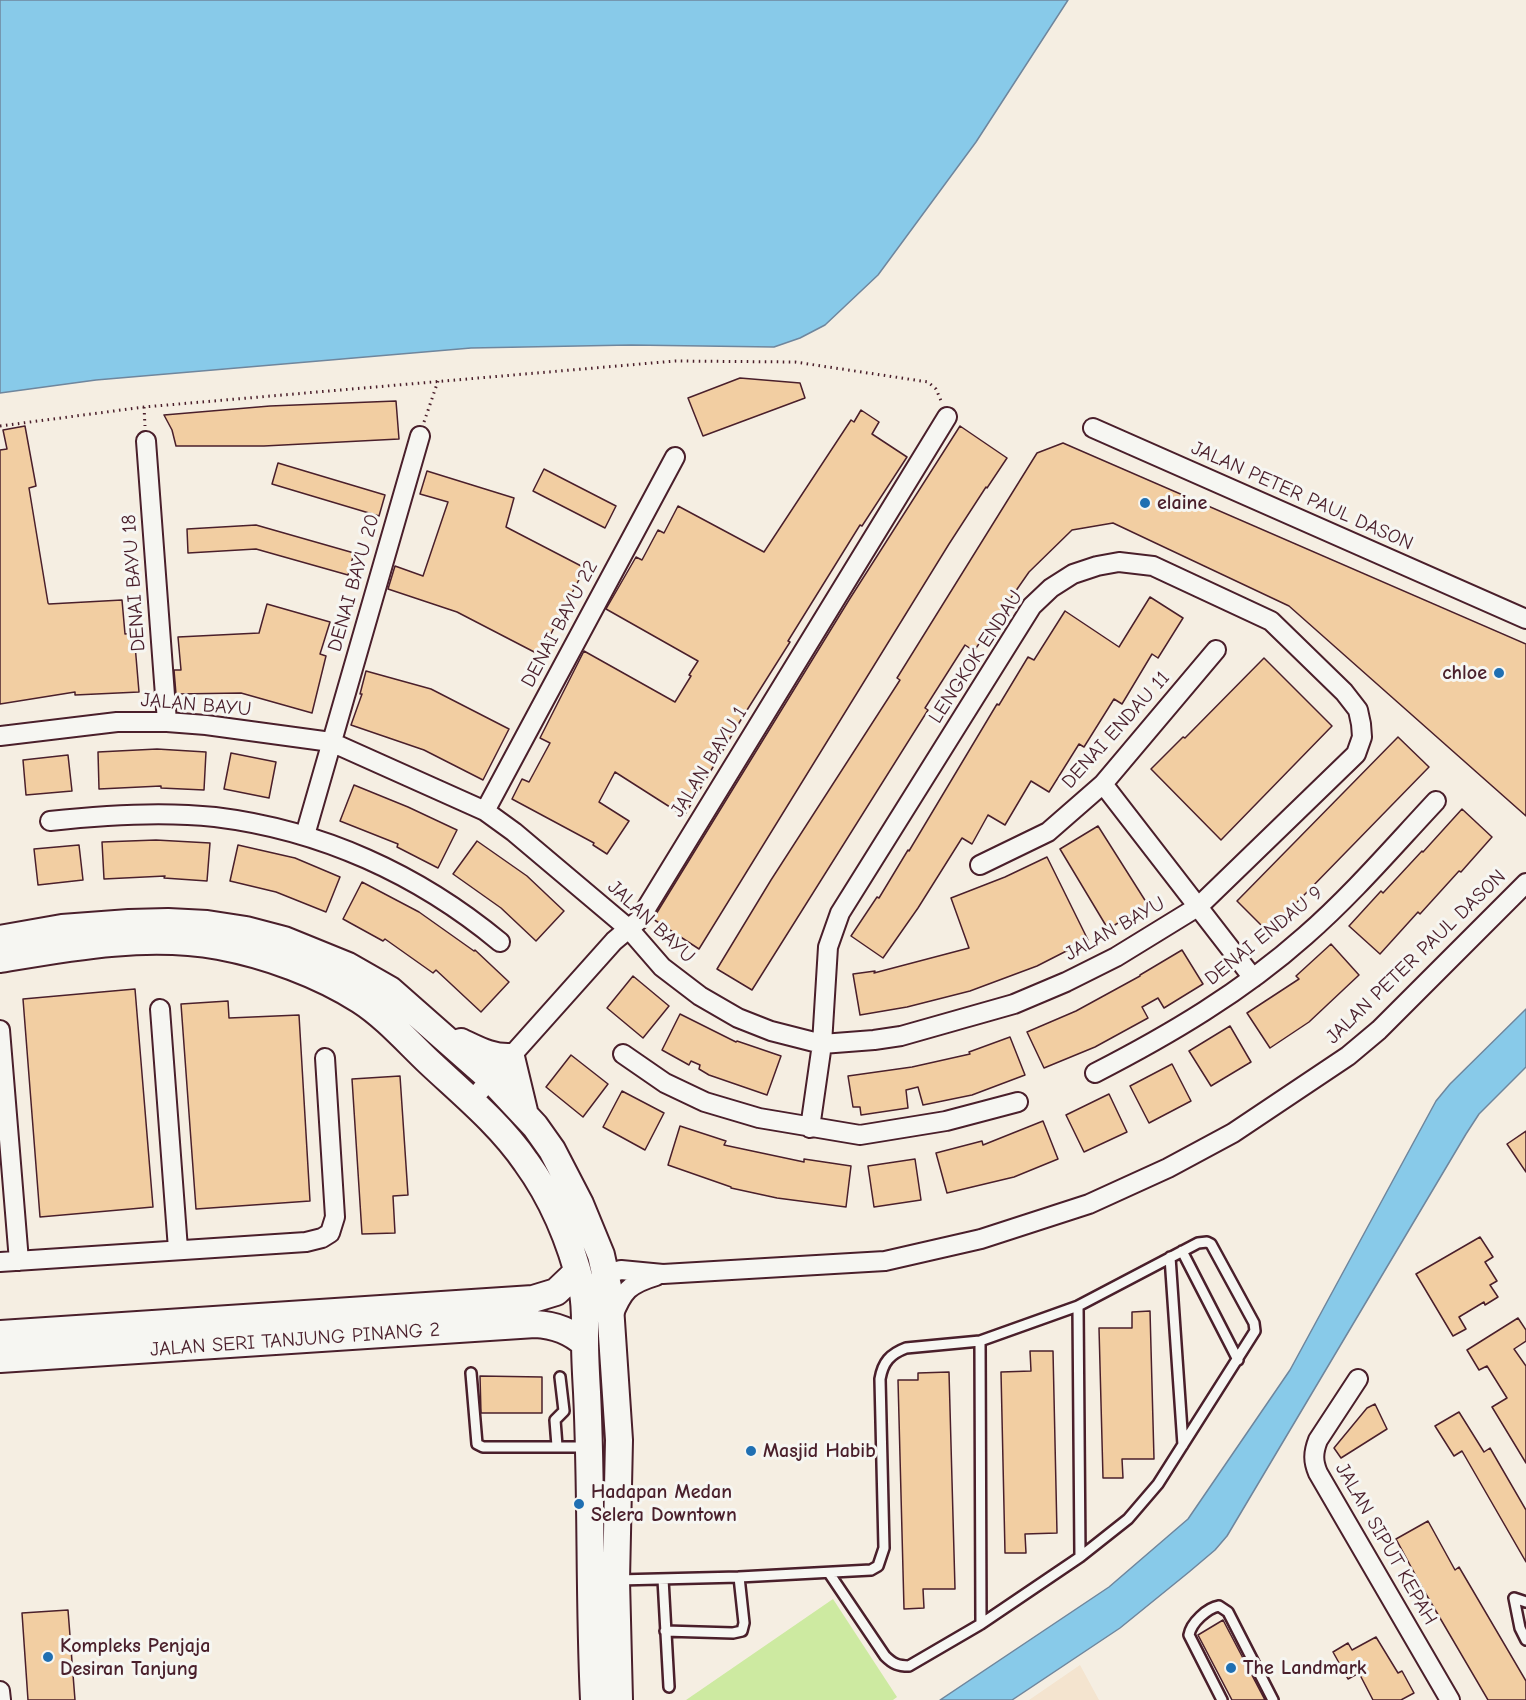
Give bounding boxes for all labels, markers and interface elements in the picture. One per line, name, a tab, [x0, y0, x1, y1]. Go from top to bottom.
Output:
street label: JALAN PETER PAUL DASON	[1187, 436, 1417, 556]
place label: elaine	[1157, 491, 1207, 515]
marker: elaine	[1138, 496, 1152, 510]
street label: DENAI BAYU 20	[323, 512, 385, 654]
street label: DENAI BAYU 18	[117, 514, 151, 652]
street label: DENAI BAYU 22	[517, 557, 603, 691]
street label: LENGKOK ENDAU	[924, 586, 1028, 728]
place label: chloe	[1442, 661, 1487, 685]
street label: DENAI ENDAU 11	[1057, 666, 1175, 794]
marker: chloe	[1492, 666, 1506, 680]
street label: JALAN BAYU	[140, 688, 252, 722]
street label: JALAN BAYU 1	[666, 702, 752, 822]
street label: JALAN PETER PAUL DASON	[1321, 865, 1511, 1049]
street label: JALAN BAYU	[602, 875, 700, 969]
street label: DENAI ENDAU 9	[1200, 881, 1328, 991]
street label: JALAN BAYU	[1061, 892, 1169, 966]
street label: JALAN SERI TANJUNG PINANG 2	[149, 1318, 441, 1362]
place label: Masjid Habib	[763, 1439, 876, 1463]
marker: Masjid Habib	[744, 1444, 758, 1458]
street label: JALAN SIPUT KEPAH	[1330, 1459, 1442, 1629]
place label: Hadapan Medan Selera Downtown	[591, 1480, 737, 1527]
marker: Hadapan Medan Selera Downtown	[572, 1497, 586, 1511]
place label: Kompleks Penjaja Desiran Tanjung	[60, 1634, 210, 1681]
marker: Kompleks Penjaja Desiran Tanjung	[41, 1650, 55, 1664]
place label: The Landmark	[1243, 1656, 1367, 1680]
marker: The Landmark	[1224, 1661, 1238, 1675]

